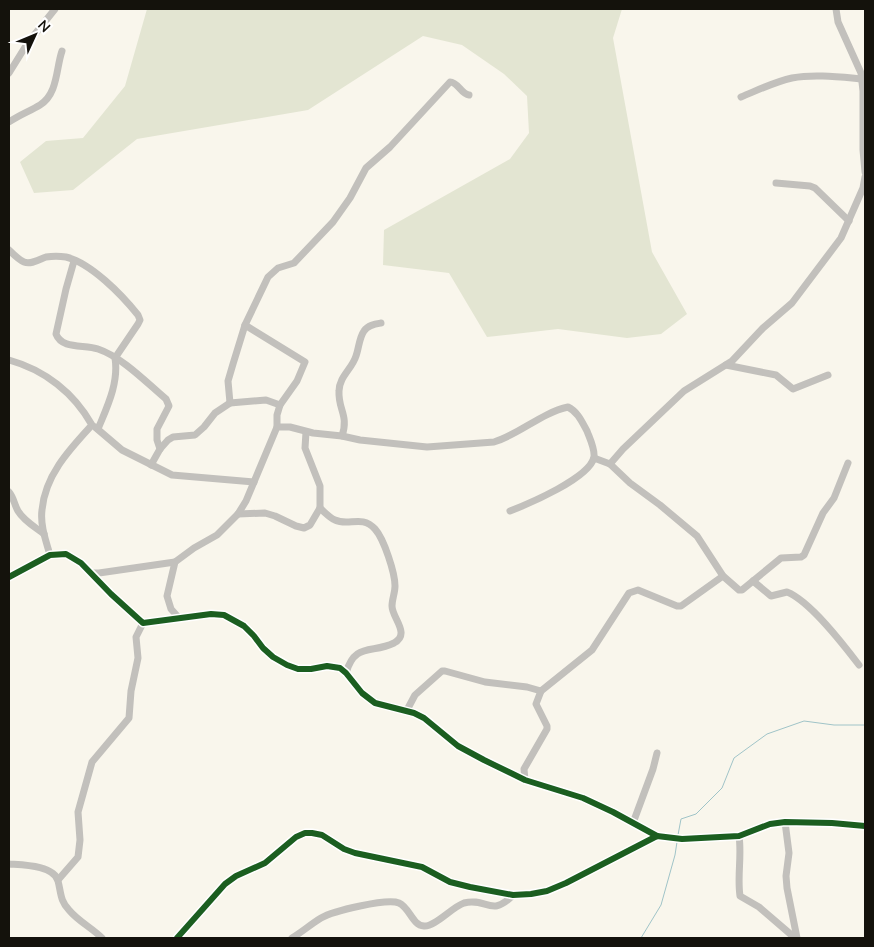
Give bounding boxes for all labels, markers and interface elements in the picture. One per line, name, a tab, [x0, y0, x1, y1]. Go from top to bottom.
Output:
north arrow	[10, 10, 60, 60]
text: N	[34, 16, 54, 36]

